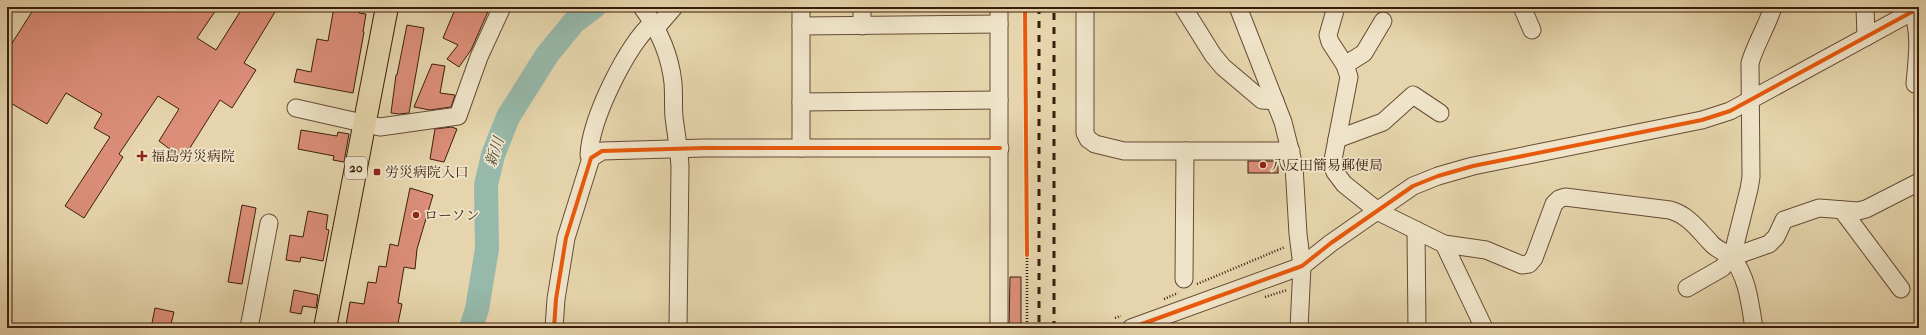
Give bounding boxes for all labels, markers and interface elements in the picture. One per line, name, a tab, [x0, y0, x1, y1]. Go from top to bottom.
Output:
water label: 新川	[481, 133, 509, 169]
place label: 福島労災病院	[151, 148, 235, 165]
marker: 福島労災病院	[136, 150, 148, 162]
road number: 20	[345, 157, 367, 179]
place label: 八反田簡易郵便局	[1271, 157, 1383, 174]
marker: 八反田簡易郵便局	[1258, 160, 1268, 170]
place label: 労災病院入口	[385, 164, 469, 181]
marker: 労災病院入口	[372, 167, 382, 177]
place label: ローソン	[424, 207, 479, 224]
marker: ローソン	[411, 210, 421, 220]

